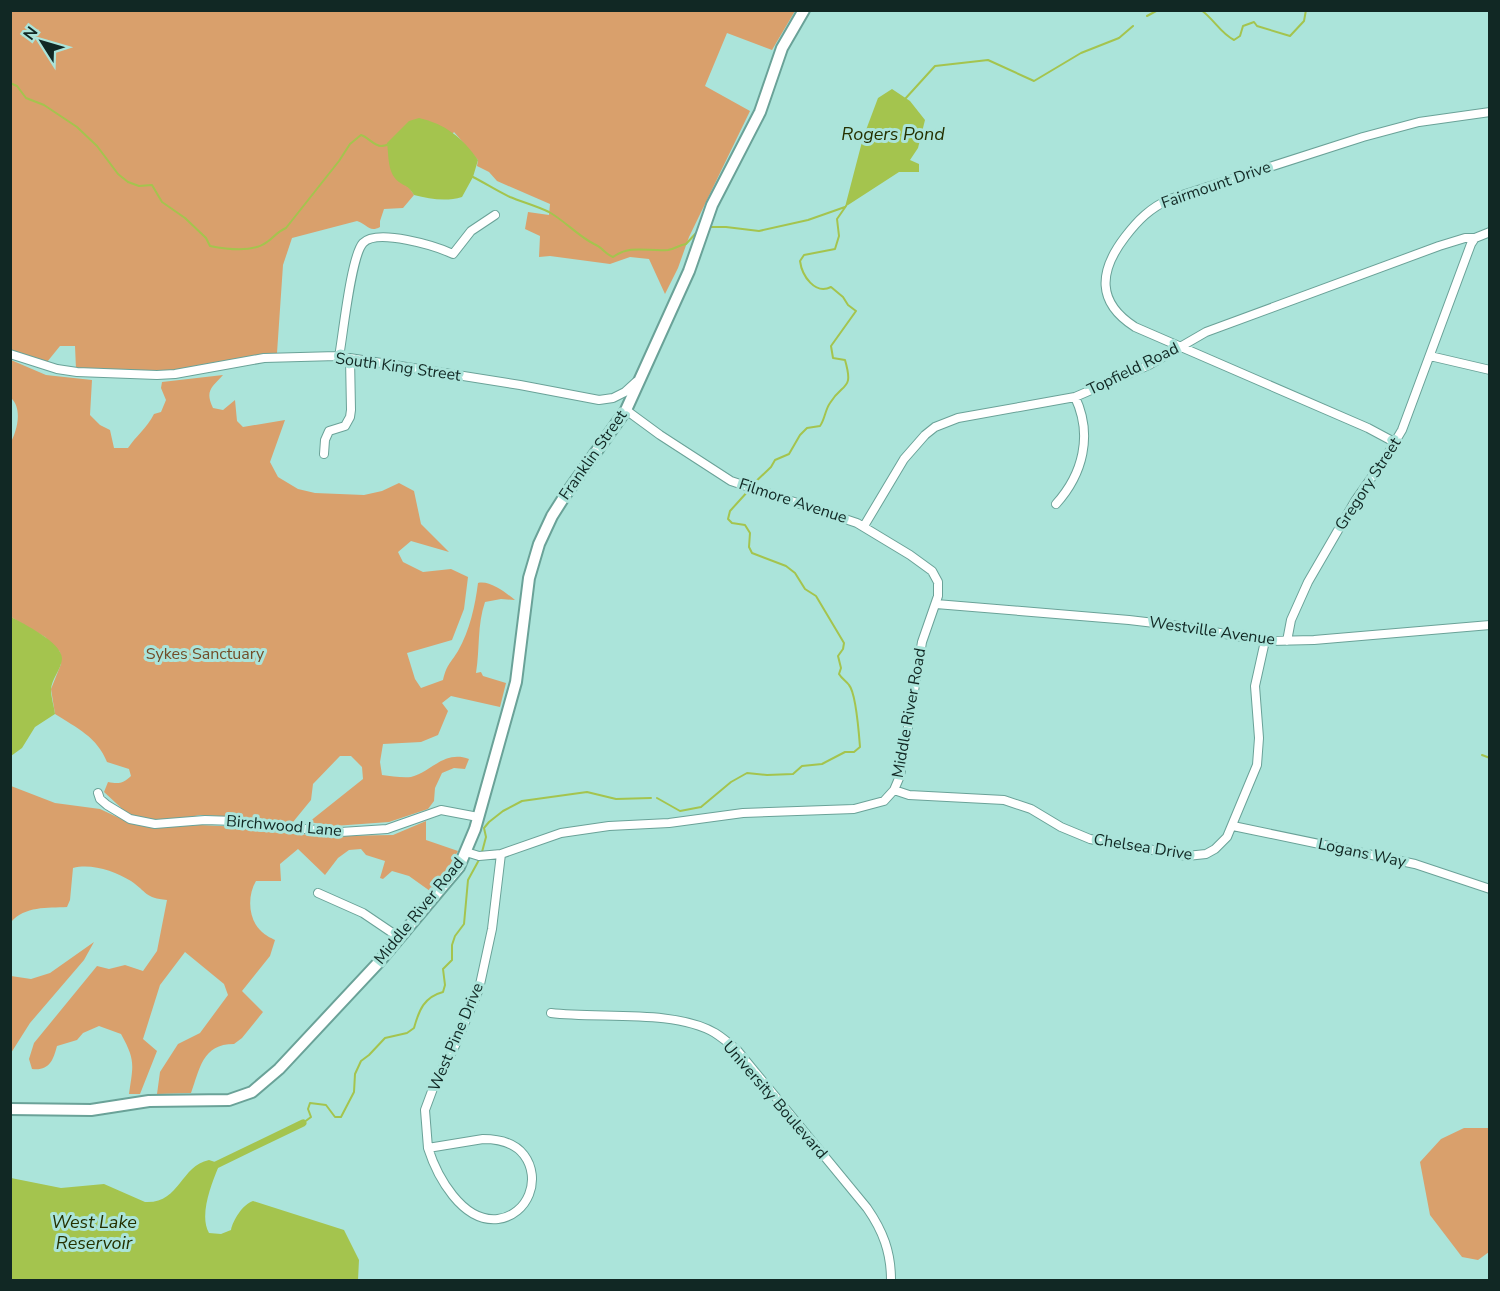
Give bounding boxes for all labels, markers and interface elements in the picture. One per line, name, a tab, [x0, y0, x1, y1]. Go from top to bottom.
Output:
north arrow	[12, 12, 72, 72]
text: N	[18, 22, 43, 45]
water label: Rogers Pond	[841, 122, 945, 146]
street label: Fairmount Drive	[1158, 156, 1274, 214]
street label: Topfield Road	[1084, 337, 1182, 401]
street label: South King Street	[334, 347, 463, 387]
street label: Franklin Street	[554, 405, 632, 504]
street label: Gregory Street	[1330, 433, 1406, 535]
street label: Filmore Avenue	[736, 473, 850, 529]
street label: Westville Avenue	[1148, 611, 1276, 651]
park label: Sykes Sanctuary	[146, 643, 265, 665]
street label: Middle River Road	[887, 646, 931, 780]
street label: Birchwood Lane	[225, 810, 343, 842]
street label: Chelsea Drive	[1092, 828, 1194, 866]
street label: Logans Way	[1316, 833, 1409, 873]
street label: Middle River Road	[369, 853, 469, 969]
street label: West Pine Drive	[423, 979, 489, 1095]
street label: University Boulevard	[718, 1036, 832, 1164]
water label: West Lake Reservoir	[51, 1210, 137, 1255]

